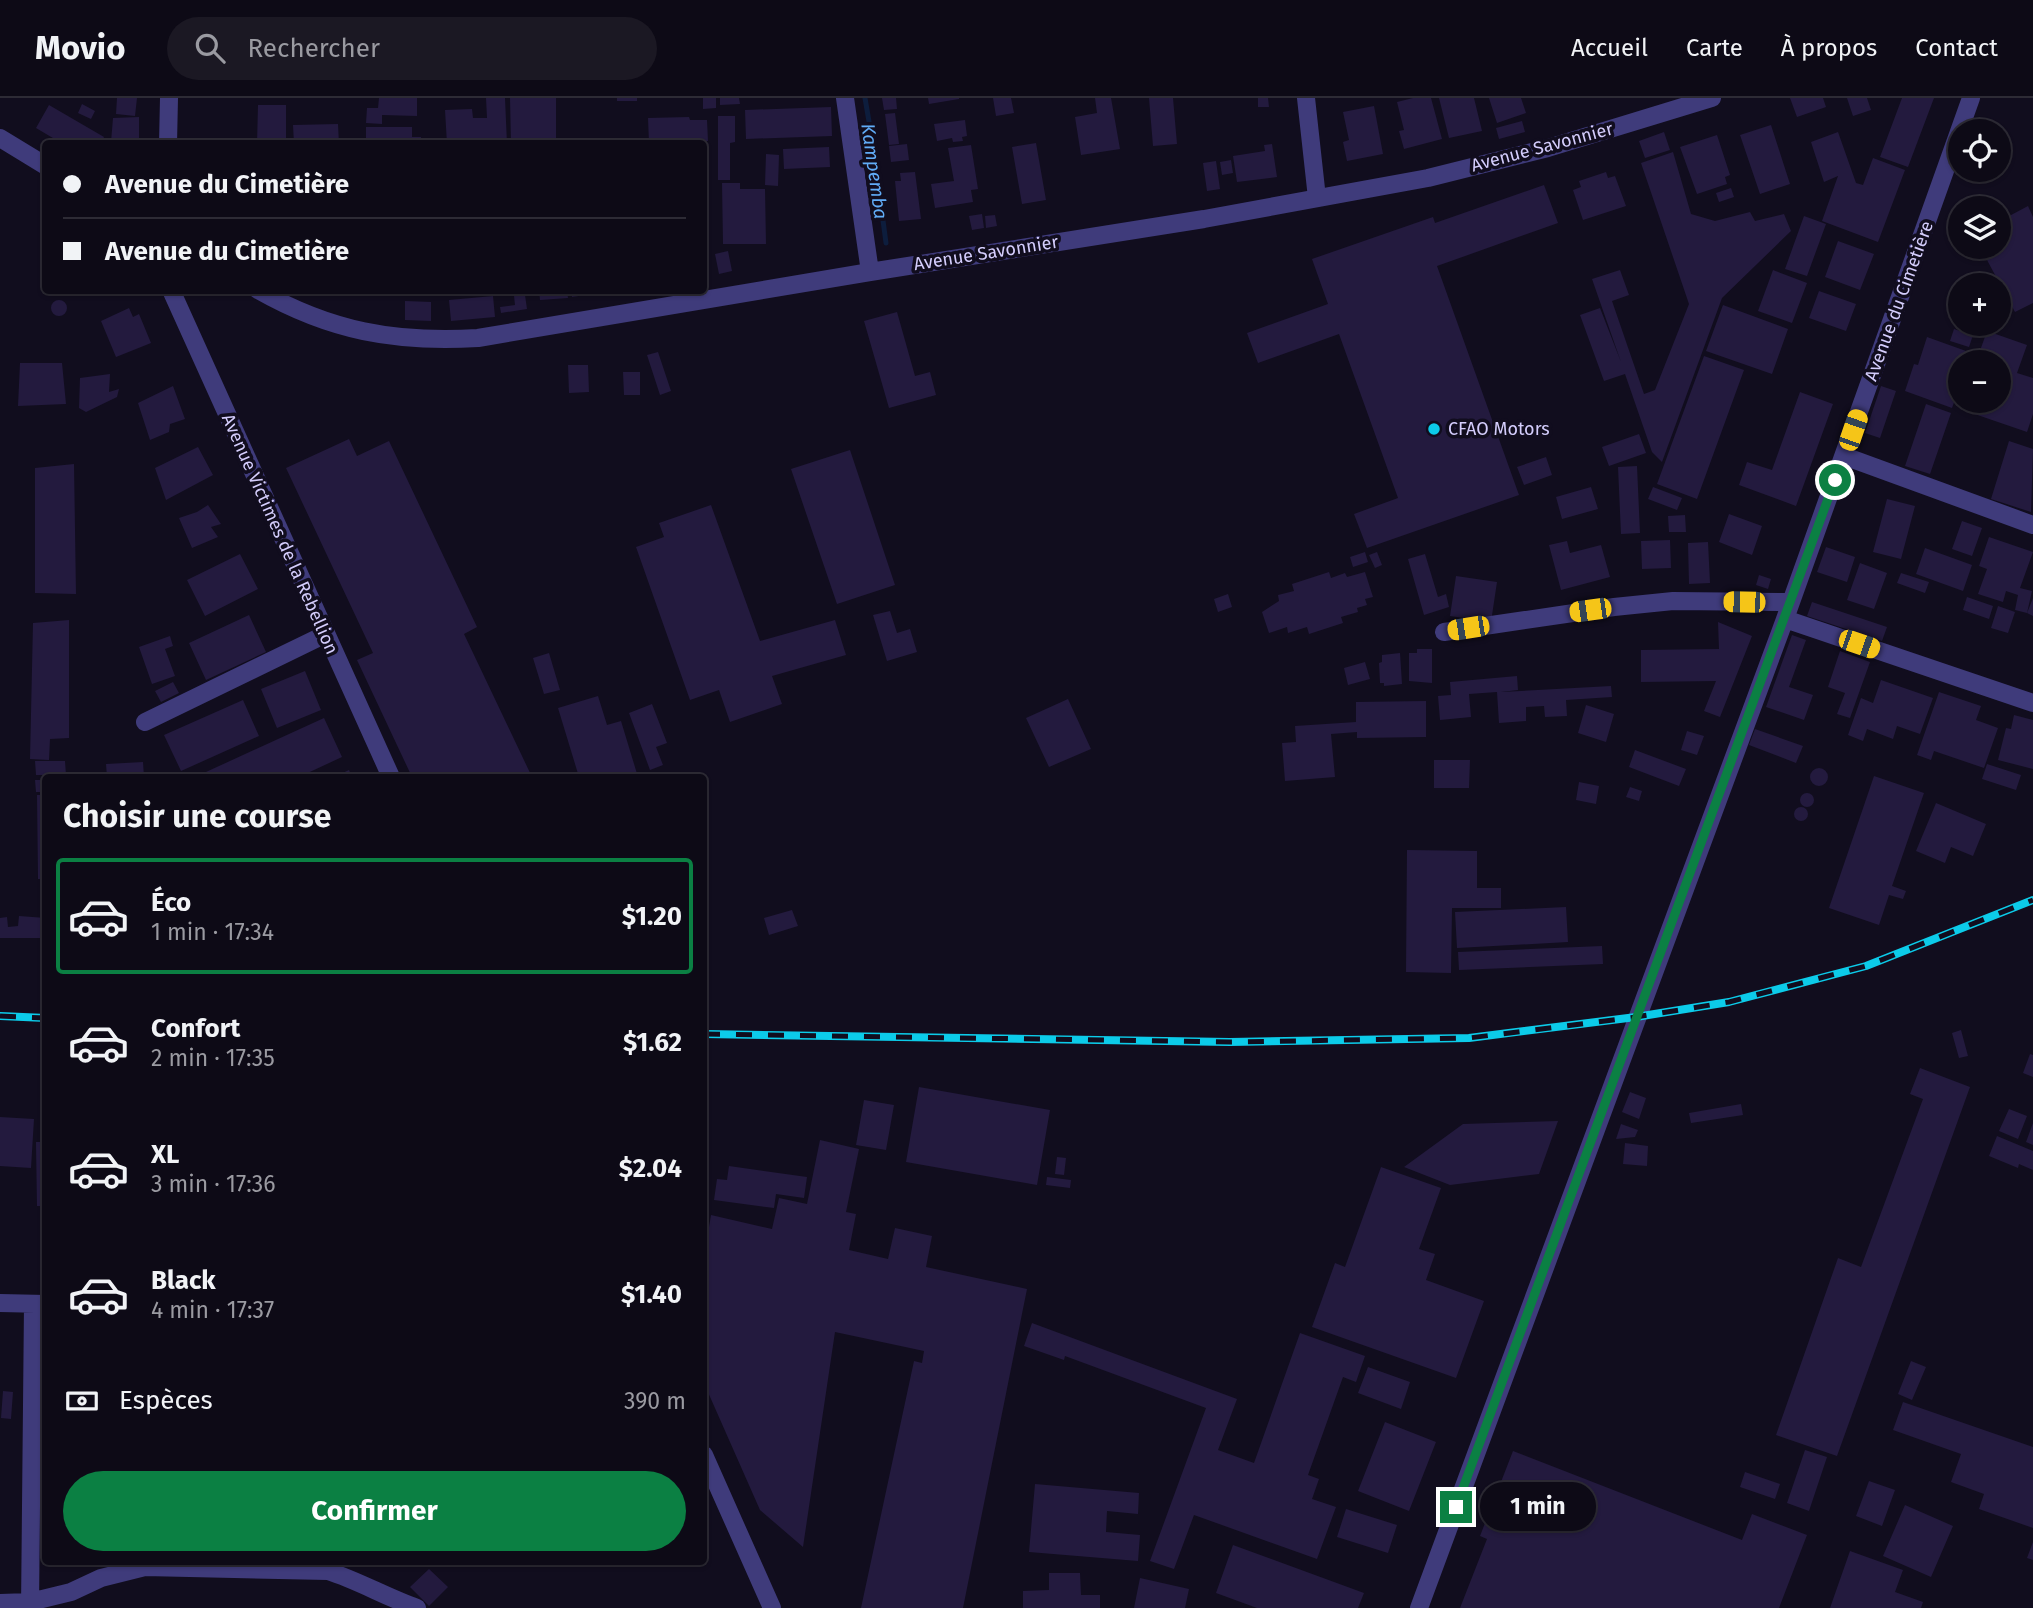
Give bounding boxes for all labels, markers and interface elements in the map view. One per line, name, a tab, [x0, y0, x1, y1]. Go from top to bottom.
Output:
search box	[167, 17, 657, 80]
text: Movio	[35, 28, 125, 68]
icon: search	[191, 29, 229, 67]
text: Rechercher	[247, 33, 380, 64]
text: Accueil	[1571, 34, 1648, 62]
text: Carte	[1686, 34, 1743, 62]
text: À propos	[1781, 34, 1877, 62]
text: Contact	[1915, 34, 1998, 62]
street label: Avenue Savonnier	[1469, 117, 1615, 177]
map controls	[1948, 119, 2011, 413]
button: locate	[1948, 119, 2011, 182]
water label: Kampemba	[856, 122, 893, 220]
text: Avenue du Cimetière	[105, 169, 349, 200]
button: layers	[1948, 196, 2011, 259]
street label: Avenue du Cimetière	[1860, 218, 1938, 384]
street label: Avenue Savonnier	[912, 231, 1060, 275]
text: Avenue du Cimetière	[105, 236, 349, 267]
button: +	[1948, 273, 2011, 336]
button: −	[1948, 350, 2011, 413]
car	[1837, 407, 1870, 453]
street label: Avenue Victimes de la Rebellion	[217, 410, 343, 658]
place label: CFAO Motors	[1448, 418, 1550, 440]
marker: CFAO Motors	[1426, 421, 1442, 437]
route start	[1819, 464, 1851, 496]
car	[1723, 591, 1766, 613]
car	[1568, 597, 1613, 623]
car	[1446, 614, 1491, 642]
car	[1836, 627, 1883, 661]
text: Choisir une course	[63, 797, 331, 835]
icon: car	[67, 885, 130, 948]
text: Éco	[151, 887, 191, 918]
text: $1.20	[622, 901, 682, 932]
text: 1 min · 17:34	[151, 918, 274, 946]
icon: car	[67, 1011, 130, 1074]
text: Confort	[151, 1013, 240, 1044]
text: $1.62	[623, 1027, 682, 1058]
text: 2 min · 17:35	[151, 1044, 275, 1072]
icon: car	[67, 1137, 130, 1200]
text: XL	[151, 1139, 179, 1170]
text: $2.04	[619, 1153, 682, 1184]
text: 3 min · 17:36	[151, 1170, 276, 1198]
icon: car	[67, 1263, 130, 1326]
text: Black	[151, 1265, 216, 1296]
text: $1.40	[621, 1279, 682, 1310]
text: 4 min · 17:37	[151, 1296, 274, 1324]
icon: cash	[63, 1382, 101, 1420]
text: Espèces	[119, 1385, 213, 1416]
text: 390 m	[624, 1387, 686, 1415]
button: Confirmer	[63, 1471, 686, 1551]
callout: 1 min	[1480, 1482, 1596, 1532]
route end	[1440, 1491, 1472, 1523]
text: 1 min	[1510, 1492, 1566, 1520]

